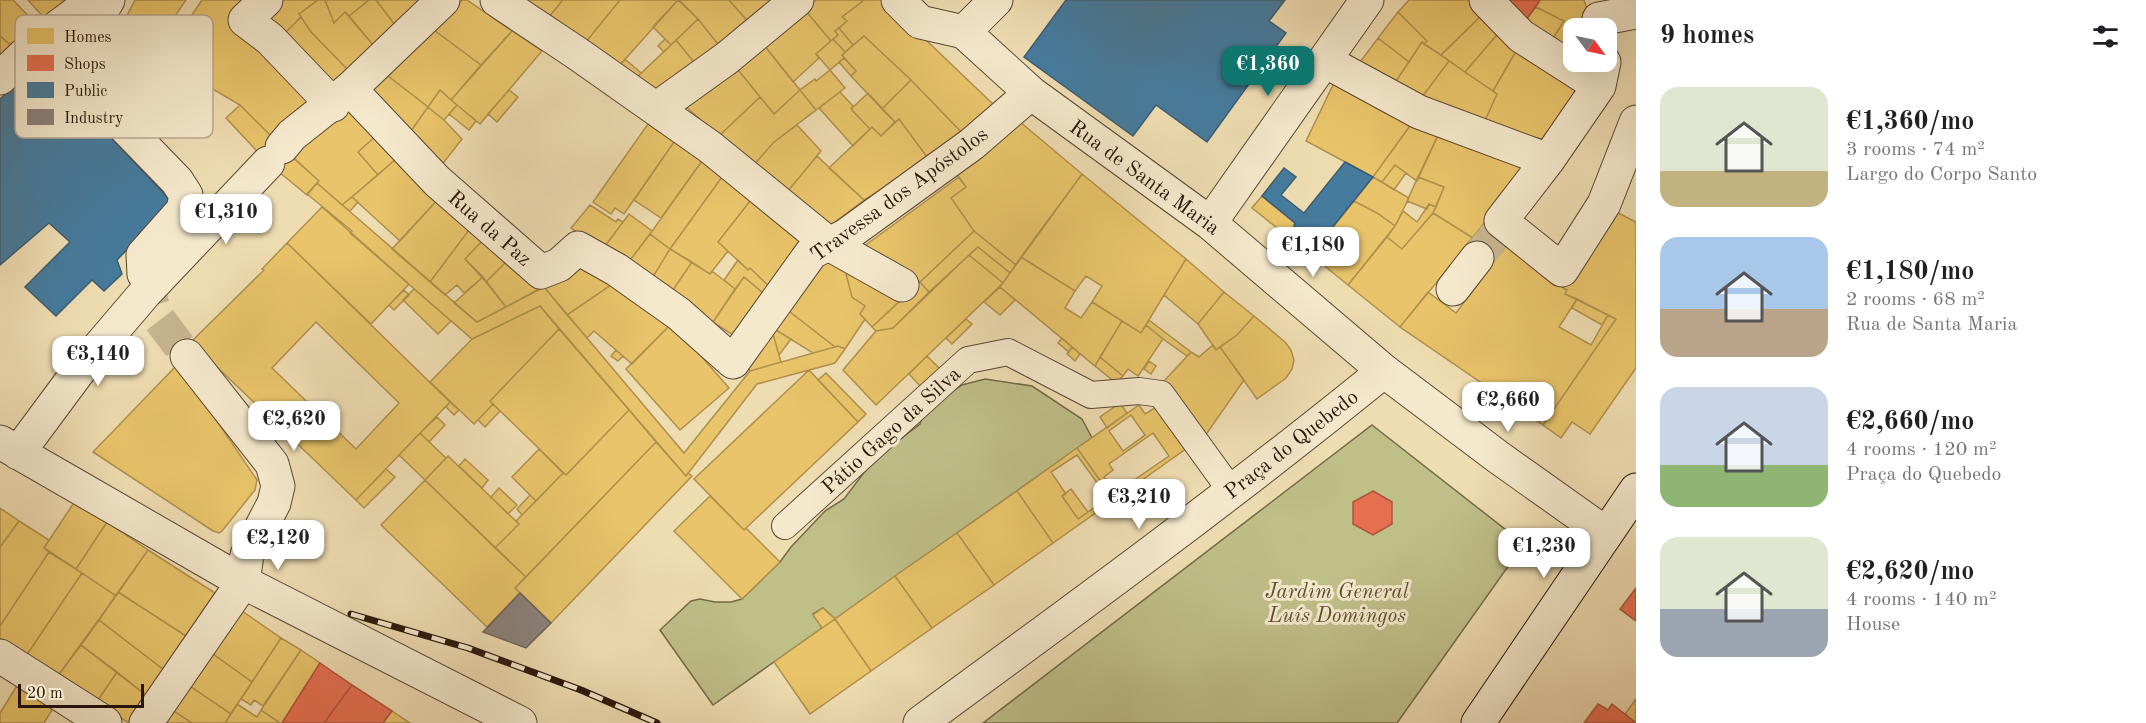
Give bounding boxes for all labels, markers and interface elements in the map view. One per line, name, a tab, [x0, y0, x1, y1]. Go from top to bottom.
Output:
legend	[15, 15, 213, 138]
north arrow	[1563, 18, 1617, 72]
map controls	[1563, 18, 1617, 72]
icon: filters	[2089, 20, 2122, 53]
text: 9 homes	[1660, 23, 1754, 49]
text: Homes	[64, 30, 112, 46]
pin: €1,360	[1219, 46, 1317, 97]
text: €1,360	[1236, 55, 1300, 75]
text: Shops	[64, 57, 106, 73]
text: Public	[64, 84, 107, 100]
text: €1,360/mo	[1846, 109, 1974, 135]
text: Industry	[64, 111, 124, 127]
icon: home	[1708, 111, 1780, 183]
street label: Rua de Santa Maria	[1065, 117, 1223, 240]
street label: Travessa dos Apóstolos	[807, 124, 992, 266]
text: 3 rooms · 74 m²	[1846, 140, 1985, 160]
text: Largo do Corpo Santo	[1846, 165, 2037, 185]
street label: Rua da Paz	[443, 188, 535, 271]
pin: €1,310	[177, 194, 275, 245]
text: €1,310	[194, 203, 258, 223]
pin: €1,180	[1264, 227, 1362, 278]
text: €1,180	[1281, 236, 1345, 256]
text: €1,180/mo	[1846, 259, 1974, 285]
icon: home	[1708, 261, 1780, 333]
text: 2 rooms · 68 m²	[1846, 290, 1985, 310]
text: Rua de Santa Maria	[1846, 315, 2017, 335]
pin: €3,140	[49, 336, 147, 387]
text: €3,140	[66, 345, 130, 365]
street label: Pátio Gago da Silva	[819, 364, 965, 499]
pin: €2,660	[1459, 382, 1557, 433]
street label: Praça do Quebedo	[1221, 387, 1363, 504]
text: €2,660	[1476, 391, 1540, 411]
pin: €2,620	[245, 401, 343, 452]
text: €2,660/mo	[1846, 409, 1974, 435]
text: €2,620	[262, 410, 326, 430]
icon: home	[1708, 411, 1780, 483]
text: 4 rooms · 120 m²	[1846, 440, 1996, 460]
text: Praça do Quebedo	[1846, 465, 2002, 485]
pin: €3,210	[1090, 479, 1188, 530]
text: €3,210	[1107, 488, 1171, 508]
pin: €2,120	[229, 520, 327, 571]
pin: €1,230	[1495, 528, 1593, 579]
text: €2,120	[246, 529, 310, 549]
text: €1,230	[1512, 537, 1576, 557]
text: €2,620/mo	[1846, 559, 1974, 585]
icon: home	[1708, 561, 1780, 633]
park label: Jardim General Luís Domingos	[1265, 582, 1409, 627]
text: 4 rooms · 140 m²	[1846, 590, 1996, 610]
text: House	[1846, 615, 1900, 635]
scale bar	[18, 681, 144, 708]
text: 20 m	[27, 686, 63, 702]

